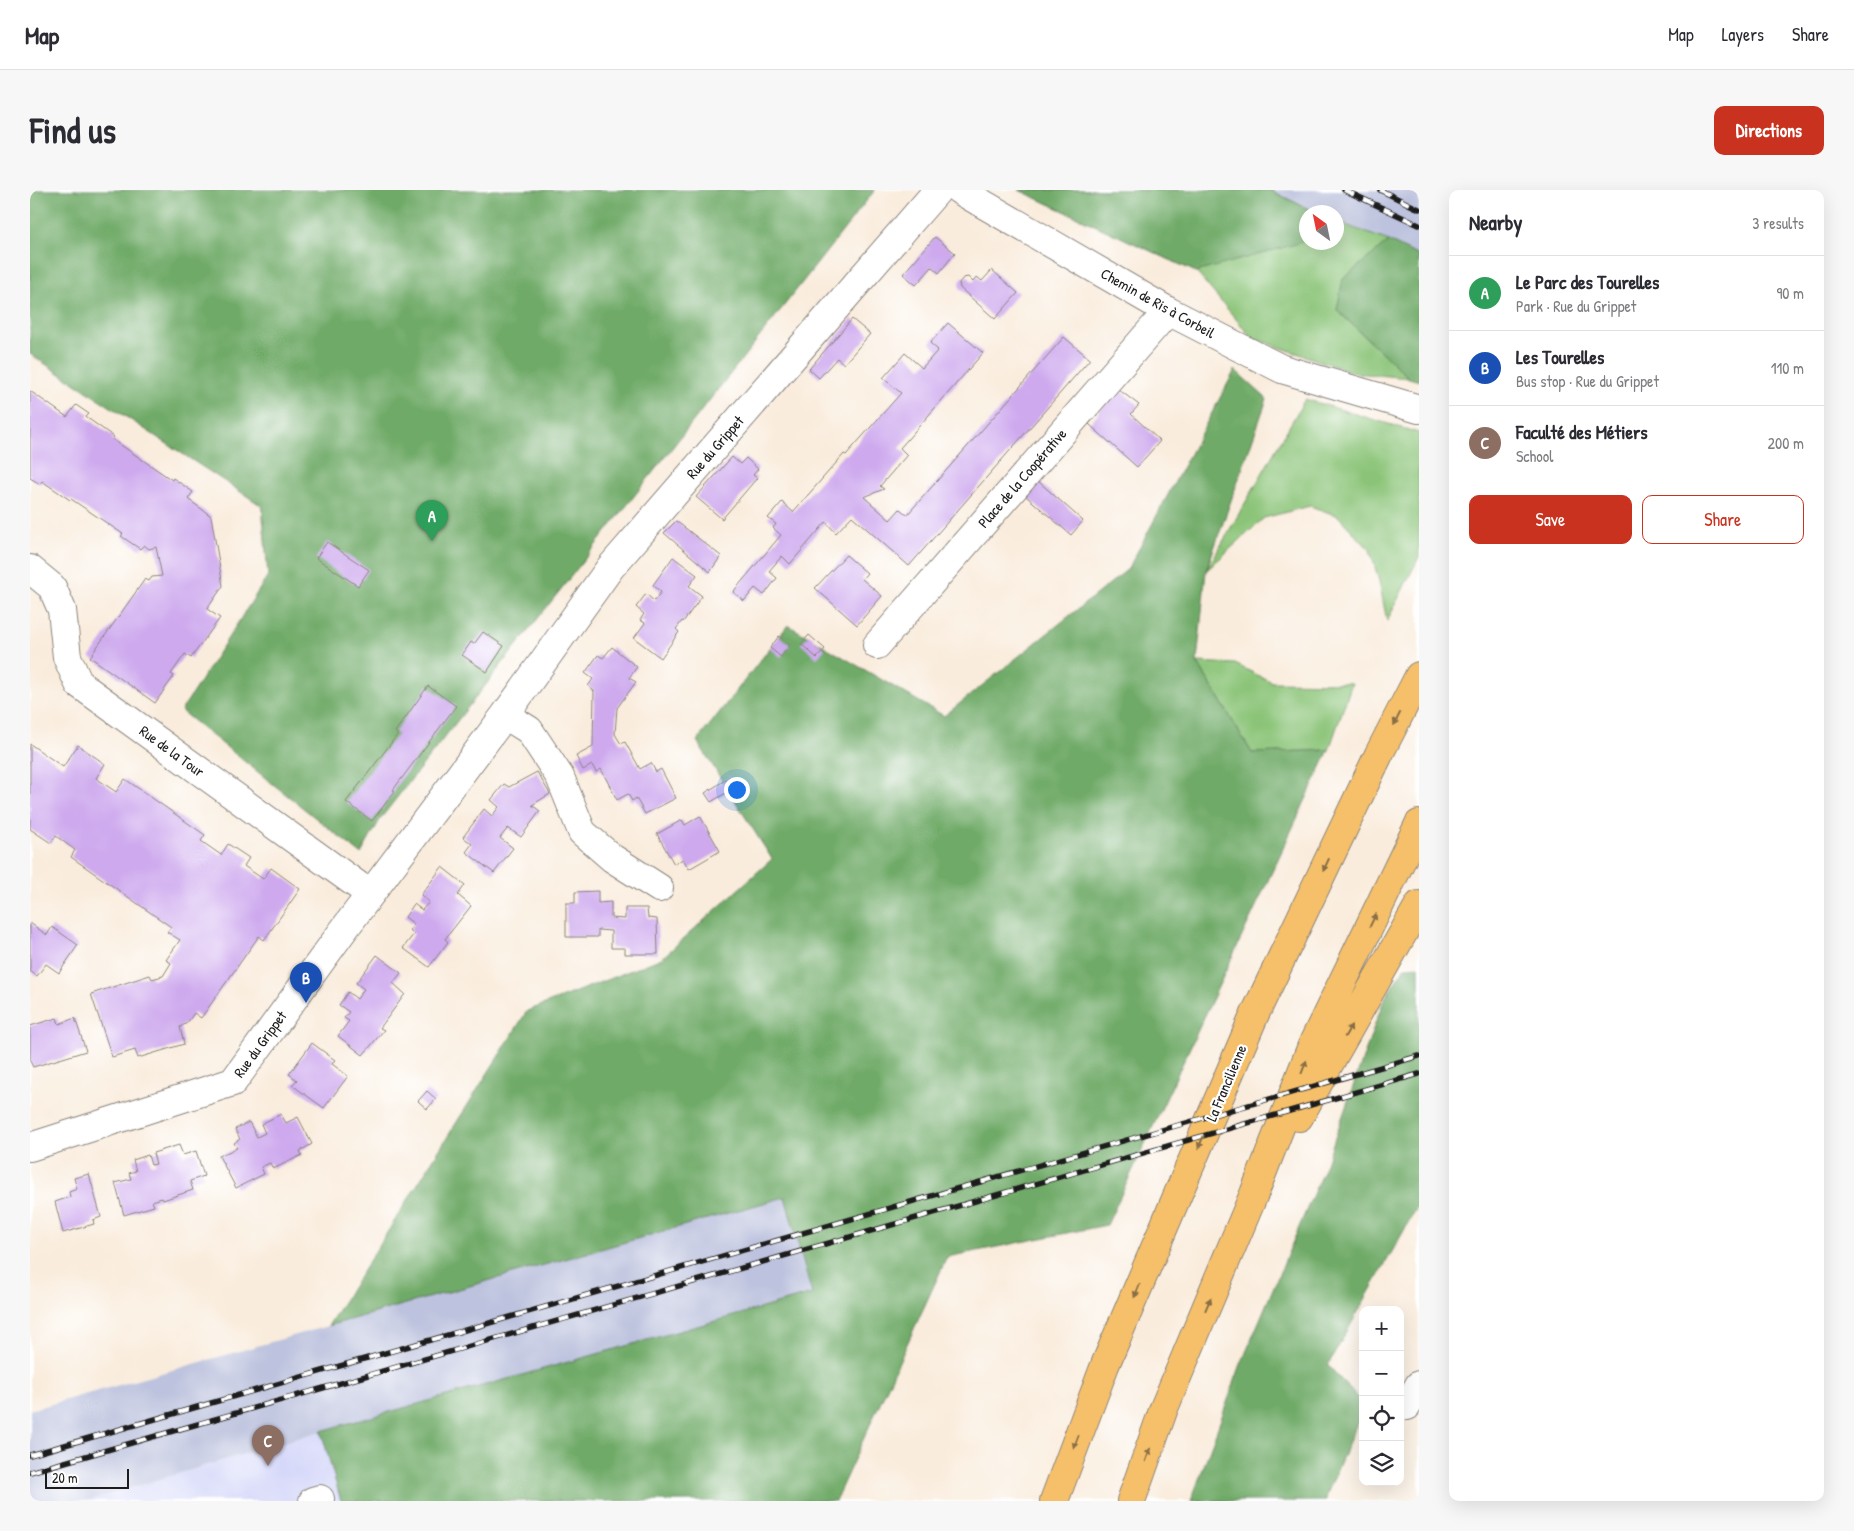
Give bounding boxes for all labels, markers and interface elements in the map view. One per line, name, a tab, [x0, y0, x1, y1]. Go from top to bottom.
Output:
text: Map	[25, 19, 59, 51]
text: Map	[1668, 22, 1694, 47]
text: Layers	[1722, 22, 1764, 47]
text: Share	[1792, 22, 1829, 47]
button: Directions	[1714, 106, 1824, 155]
text: Find us	[30, 107, 116, 154]
north arrow	[1299, 205, 1344, 250]
text: Nearby	[1469, 208, 1522, 237]
text: 3 results	[1752, 212, 1804, 234]
street label: Chemin de Ris à Corbeil	[1097, 263, 1219, 343]
text: Le Parc des Tourelles	[1516, 269, 1659, 295]
text: A	[1481, 282, 1489, 304]
text: 90 m	[1776, 282, 1804, 304]
text: Park · Rue du Grippet	[1516, 295, 1636, 317]
text: Les Tourelles	[1516, 344, 1604, 370]
text: B	[1481, 357, 1489, 379]
text: 110 m	[1771, 357, 1804, 379]
text: Bus stop · Rue du Grippet	[1516, 370, 1659, 392]
street label: Rue du Grippet	[682, 410, 749, 483]
text: Faculté des Métiers	[1516, 419, 1648, 445]
street label: Place de la Coopérative	[973, 424, 1071, 532]
text: C	[1481, 432, 1489, 454]
text: 200 m	[1768, 432, 1804, 454]
text: School	[1516, 445, 1553, 467]
button: Save	[1469, 495, 1632, 544]
button: Share	[1642, 495, 1804, 544]
pin: A	[416, 500, 448, 541]
one-way arrow	[1393, 712, 1401, 726]
street label: Rue de la Tour	[135, 720, 209, 782]
your location	[724, 777, 750, 803]
one-way arrow	[1322, 858, 1330, 872]
one-way arrow	[1369, 913, 1377, 927]
pin: B	[290, 962, 322, 1003]
street label: Rue du Grippet	[229, 1006, 292, 1082]
one-way arrow	[1344, 1023, 1352, 1038]
street label: La Francilienne	[1201, 1042, 1251, 1124]
one-way arrow	[1300, 1060, 1308, 1074]
one-way arrow	[1196, 1135, 1204, 1149]
one-way arrow	[1132, 1284, 1140, 1298]
one-way arrow	[1204, 1297, 1212, 1311]
map controls	[1359, 1306, 1404, 1486]
button: +	[1359, 1306, 1404, 1351]
button: −	[1359, 1351, 1404, 1396]
button: locate	[1359, 1396, 1404, 1441]
pin: C	[252, 1425, 284, 1466]
one-way arrow	[1072, 1435, 1080, 1450]
button: layers	[1359, 1441, 1404, 1486]
one-way arrow	[1144, 1447, 1152, 1462]
scale bar	[45, 1466, 129, 1489]
text: 20 m	[52, 1468, 78, 1487]

